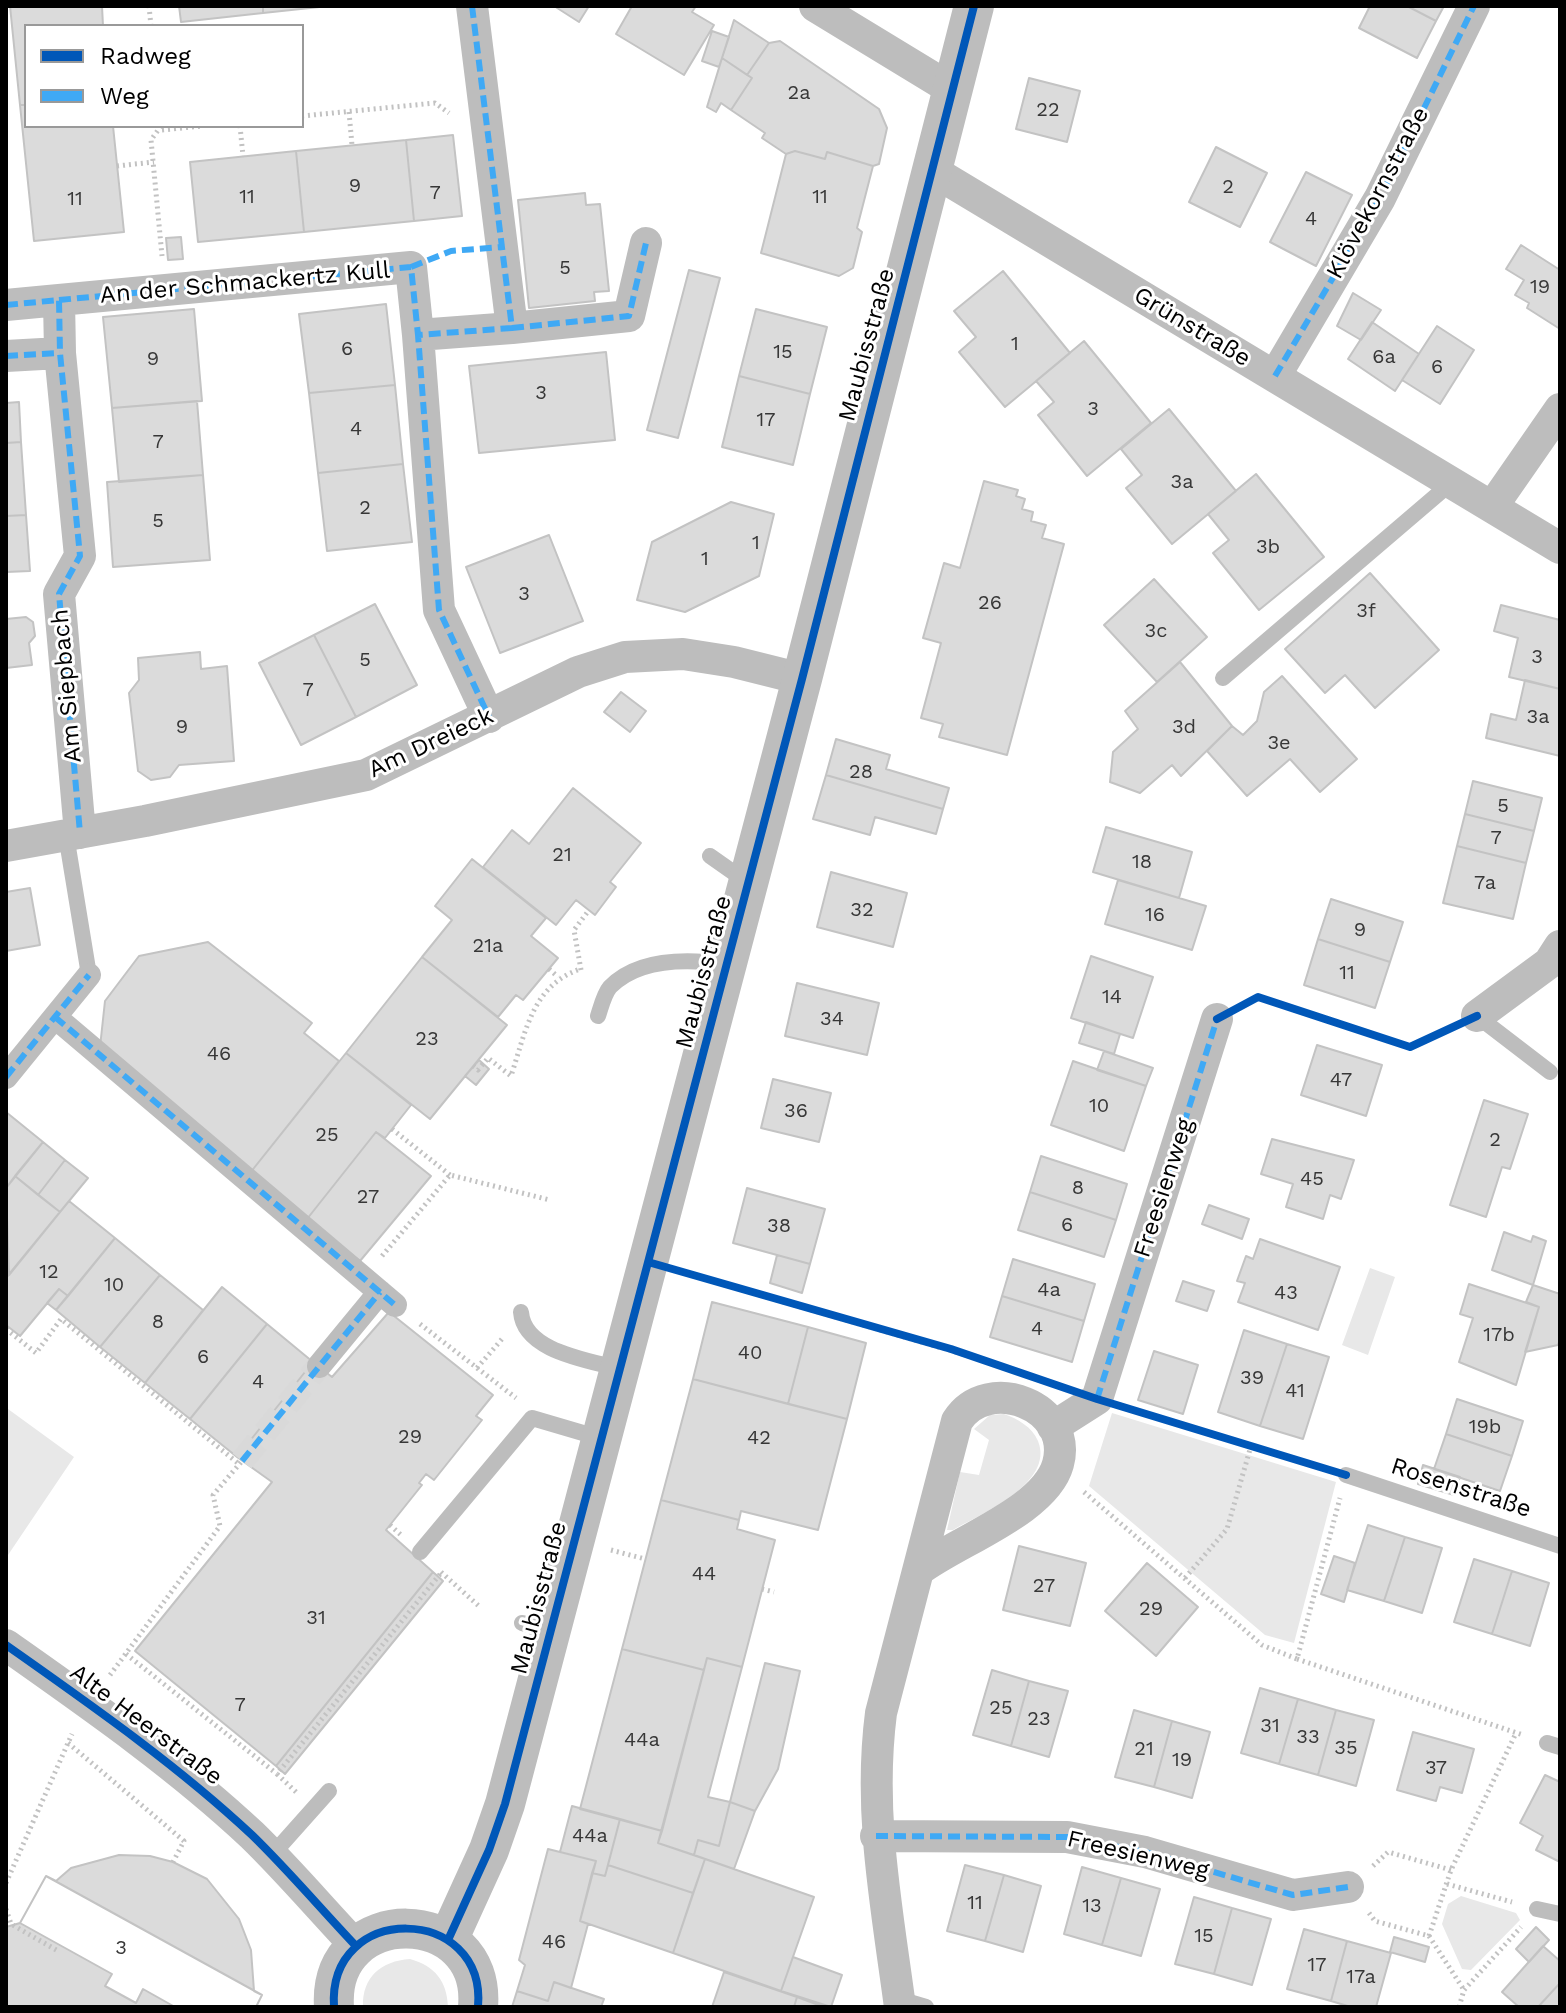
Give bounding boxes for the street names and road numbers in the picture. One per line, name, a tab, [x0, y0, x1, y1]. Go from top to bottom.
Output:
street label: Klövekornstraße	[1321, 102, 1435, 284]
street label: An der Schmackertz Kull	[99, 256, 391, 310]
street label: Maubisstraße	[833, 265, 901, 425]
street label: Grünstraße	[1128, 281, 1256, 373]
street label: Am Siepbach	[46, 608, 88, 764]
street label: Am Dreieck	[364, 702, 498, 784]
street label: Maubisstraße	[670, 892, 738, 1052]
street label: Freesienweg	[1128, 1115, 1200, 1261]
street label: Rosenstraße	[1387, 1452, 1535, 1524]
street label: Maubisstraße	[505, 1518, 573, 1678]
street label: Alte Heerstraße	[64, 1658, 228, 1792]
street label: Freesienweg	[1064, 1825, 1212, 1885]

